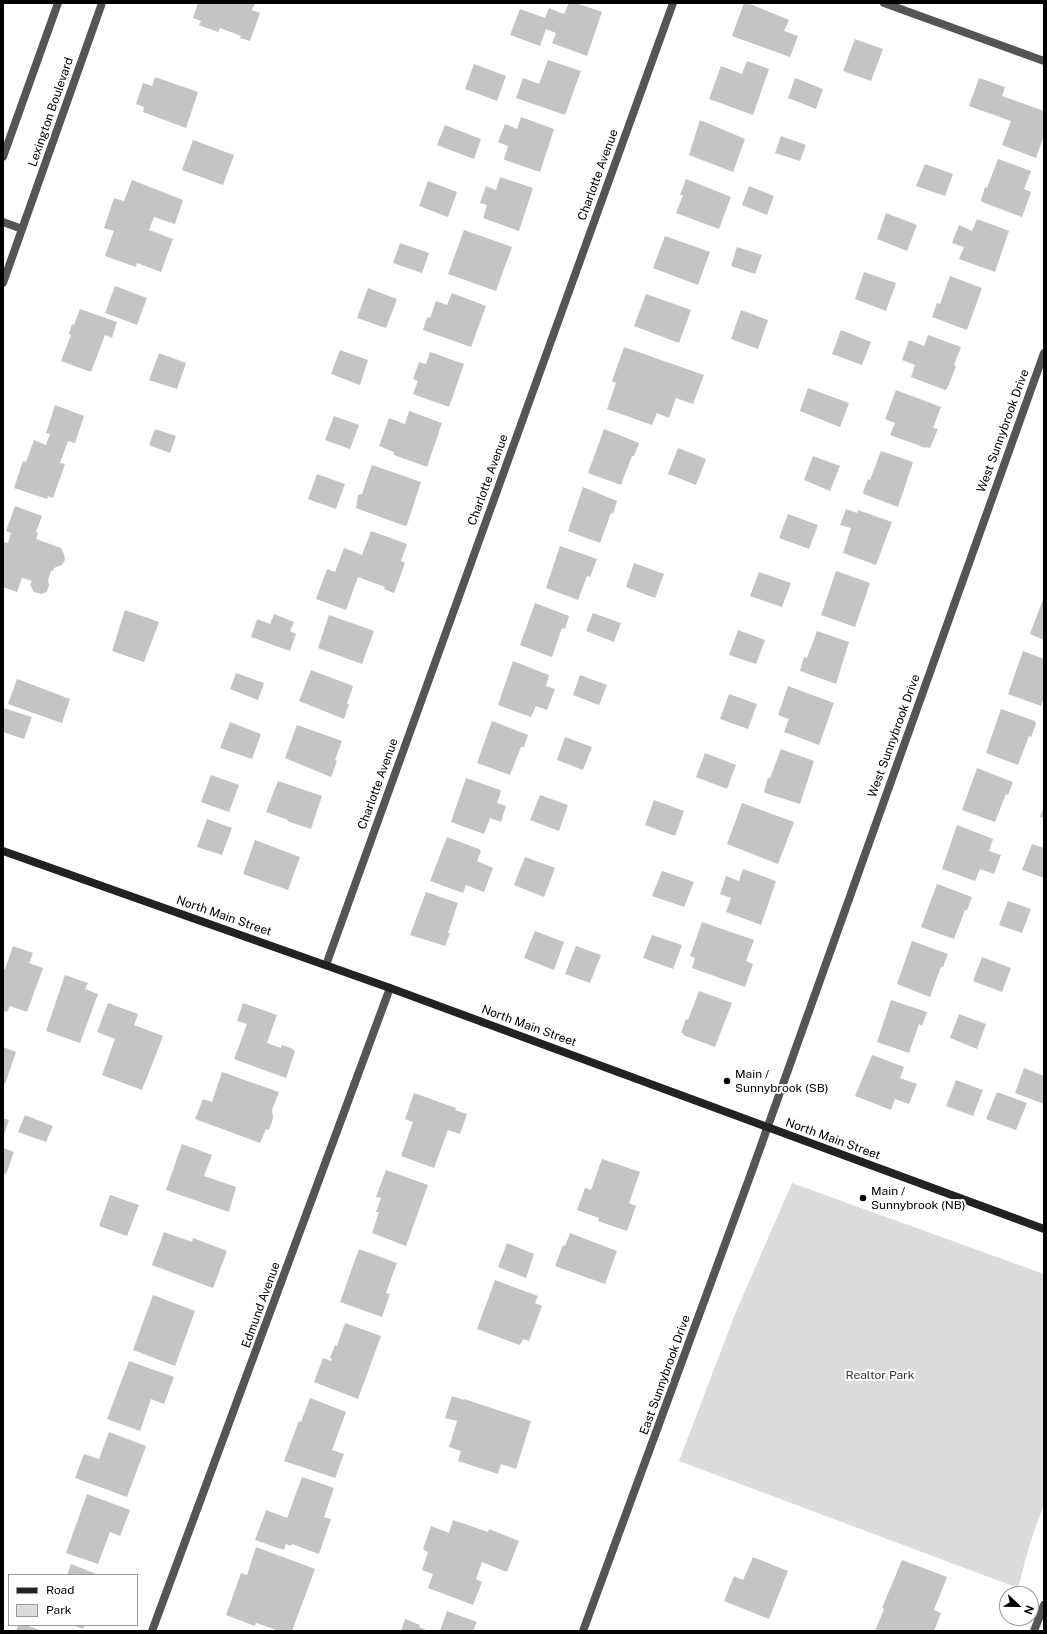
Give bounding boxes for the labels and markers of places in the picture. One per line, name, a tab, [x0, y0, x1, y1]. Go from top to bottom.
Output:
place label: Main / Sunnybrook (SB)	[735, 1067, 828, 1095]
marker: Main / Sunnybrook (SB)	[722, 1076, 732, 1086]
place label: Main / Sunnybrook (NB)	[871, 1184, 965, 1212]
marker: Main / Sunnybrook (NB)	[858, 1193, 868, 1203]

